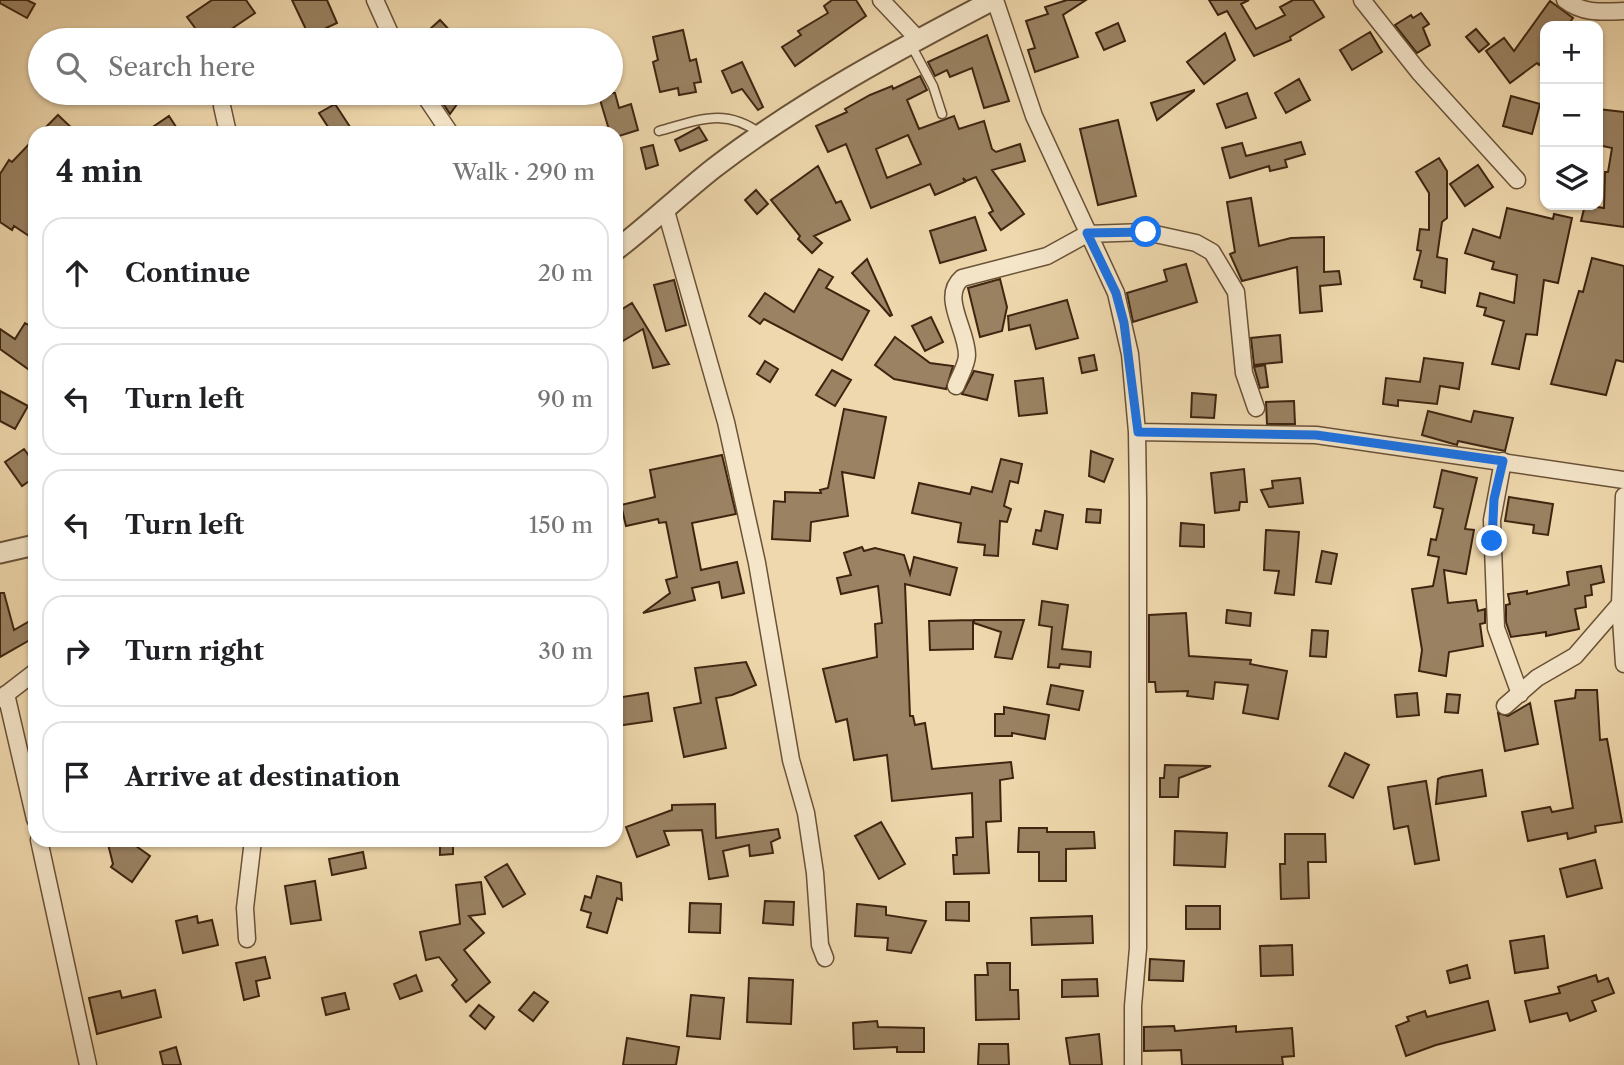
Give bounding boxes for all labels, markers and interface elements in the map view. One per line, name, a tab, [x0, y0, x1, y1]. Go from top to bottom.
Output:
map controls	[1540, 21, 1603, 210]
button: +	[1540, 21, 1603, 84]
search box	[28, 28, 623, 105]
icon: search	[52, 48, 90, 86]
text: Search here	[108, 51, 255, 83]
button: −	[1540, 84, 1603, 147]
button: layers	[1540, 147, 1603, 210]
text: 4 min	[56, 153, 142, 190]
text: Walk · 290 m	[453, 158, 595, 186]
route start	[1130, 216, 1161, 247]
icon: ahead	[58, 254, 96, 292]
text: Continue	[125, 257, 250, 289]
text: 20 m	[538, 259, 593, 287]
icon: left	[58, 380, 96, 418]
text: Turn left	[125, 383, 244, 415]
text: 90 m	[537, 385, 593, 413]
icon: left	[58, 506, 96, 544]
text: Turn left	[125, 509, 244, 541]
text: 150 m	[529, 511, 593, 539]
route end	[1476, 525, 1507, 556]
icon: right	[58, 632, 96, 670]
text: Turn right	[125, 635, 264, 667]
text: 30 m	[538, 637, 593, 665]
icon: arrive	[58, 758, 96, 796]
text: Arrive at destination	[125, 761, 400, 793]

